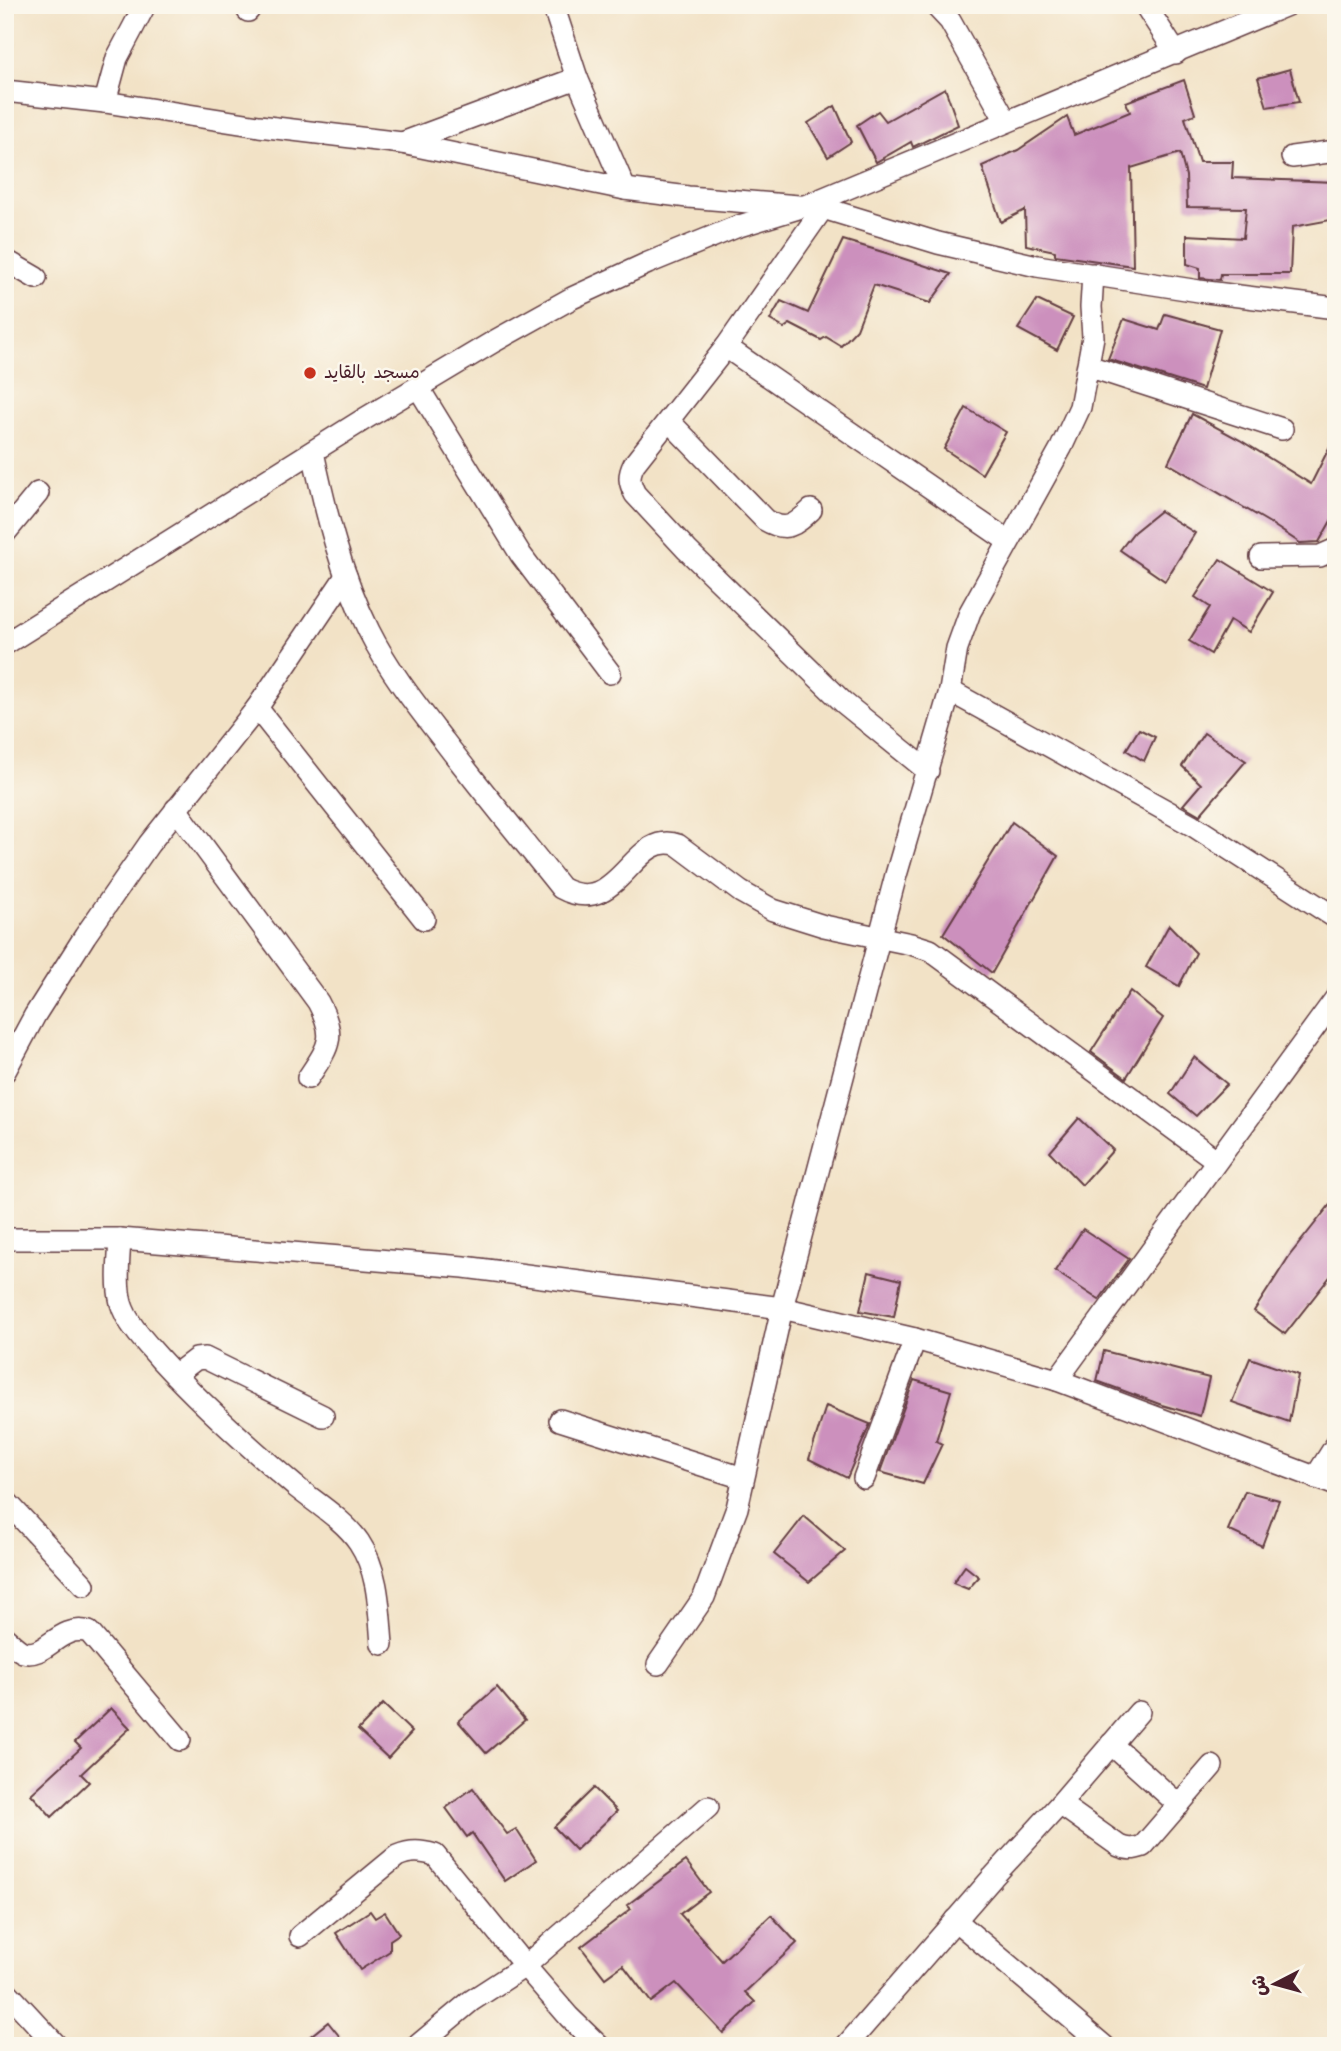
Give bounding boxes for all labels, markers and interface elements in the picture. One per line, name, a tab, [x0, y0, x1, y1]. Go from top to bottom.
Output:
place label: مسجد بالقايد	[324, 359, 420, 388]
marker: مسجد بالقايد	[302, 365, 318, 381]
north arrow	[1240, 1950, 1310, 2020]
text: ش	[1244, 1974, 1276, 1998]

